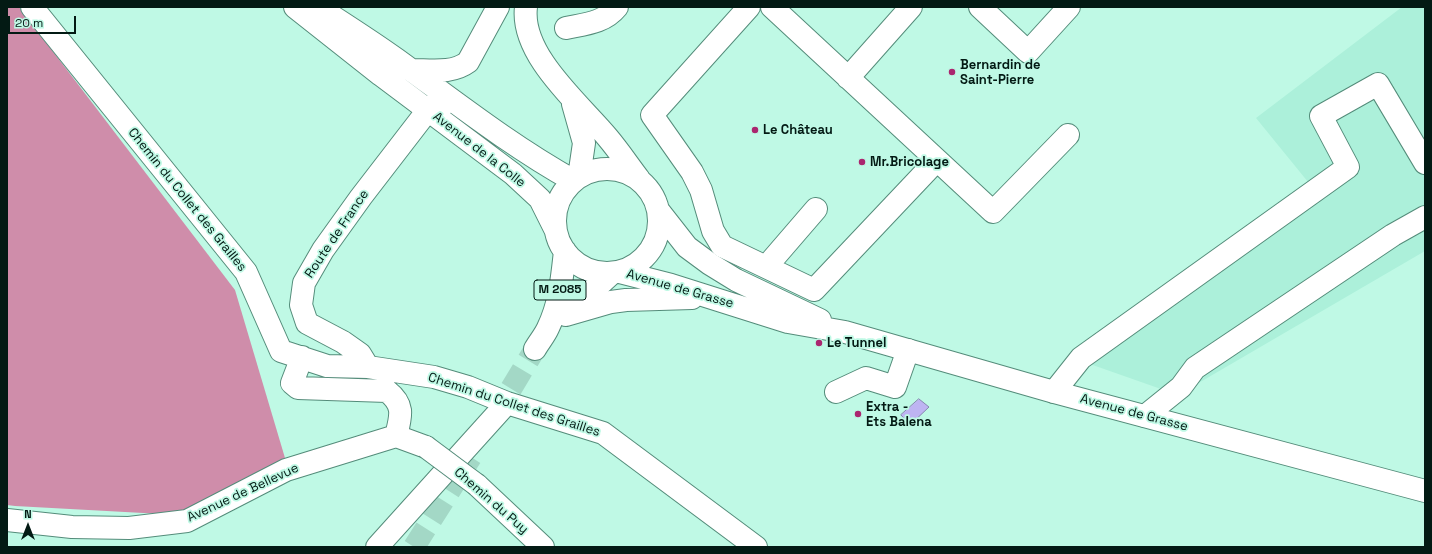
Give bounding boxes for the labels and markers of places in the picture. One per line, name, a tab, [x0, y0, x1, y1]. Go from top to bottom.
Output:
place label: Bernardin de Saint-Pierre	[960, 57, 1041, 88]
marker: Bernardin de Saint-Pierre	[947, 67, 957, 77]
place label: Le Château	[763, 122, 833, 138]
marker: Le Château	[750, 125, 760, 135]
place label: Mr.Bricolage	[870, 154, 949, 170]
marker: Mr.Bricolage	[857, 157, 867, 167]
place label: Le Tunnel	[827, 335, 887, 351]
marker: Le Tunnel	[814, 338, 824, 348]
place label: Extra - Ets Balena	[866, 399, 932, 430]
marker: Extra - Ets Balena	[853, 409, 863, 419]

